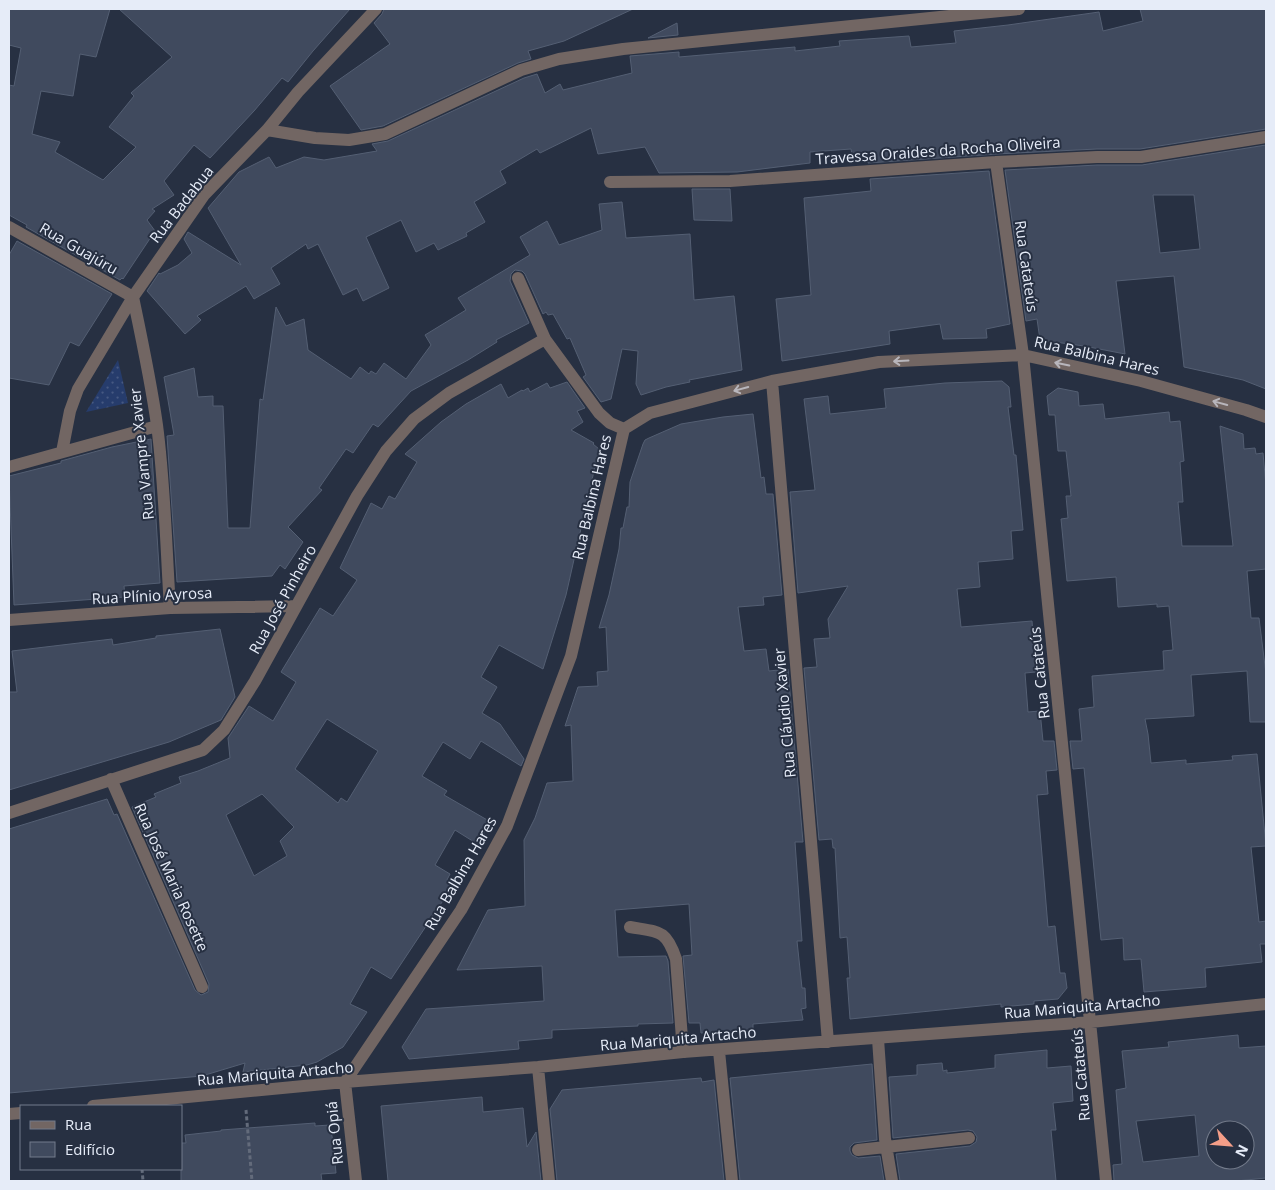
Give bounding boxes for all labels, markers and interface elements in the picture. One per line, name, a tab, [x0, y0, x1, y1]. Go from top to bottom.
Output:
street label: Travessa Oraides da Rocha Oliveira	[815, 131, 1061, 169]
street label: Rua Badabua	[145, 161, 217, 247]
street label: Rua Guajúru	[36, 217, 122, 279]
street label: Rua Catateús	[1011, 219, 1043, 313]
street label: Rua Balbina Hares	[1032, 331, 1162, 379]
one-way arrow	[893, 356, 909, 365]
one-way arrow	[1054, 359, 1070, 368]
one-way arrow	[733, 385, 749, 394]
street label: Rua Vampre Xavier	[124, 387, 158, 521]
one-way arrow	[1212, 397, 1228, 407]
street label: Rua Balbina Hares	[567, 432, 615, 562]
street label: Rua José Pinheiro	[244, 541, 320, 657]
street label: Rua Plínio Ayrosa	[91, 582, 213, 608]
street label: Rua Catateús	[1024, 626, 1054, 720]
street label: Rua Cláudio Xavier	[768, 647, 800, 779]
street label: Rua José Maria Rosette	[130, 800, 214, 954]
street label: Rua Balbina Hares	[419, 813, 501, 933]
street label: Rua Mariquita Artacho	[1003, 989, 1161, 1023]
street label: Rua Mariquita Artacho	[599, 1021, 757, 1055]
street label: Rua Catateús	[1066, 1028, 1094, 1122]
street label: Rua Mariquita Artacho	[196, 1056, 354, 1090]
street label: Rua Opiá	[321, 1100, 347, 1166]
legend	[20, 1105, 182, 1170]
text: Rua	[65, 1114, 92, 1134]
north arrow	[1205, 1120, 1255, 1170]
text: Edifício	[65, 1139, 115, 1159]
text: N	[1231, 1142, 1253, 1160]

